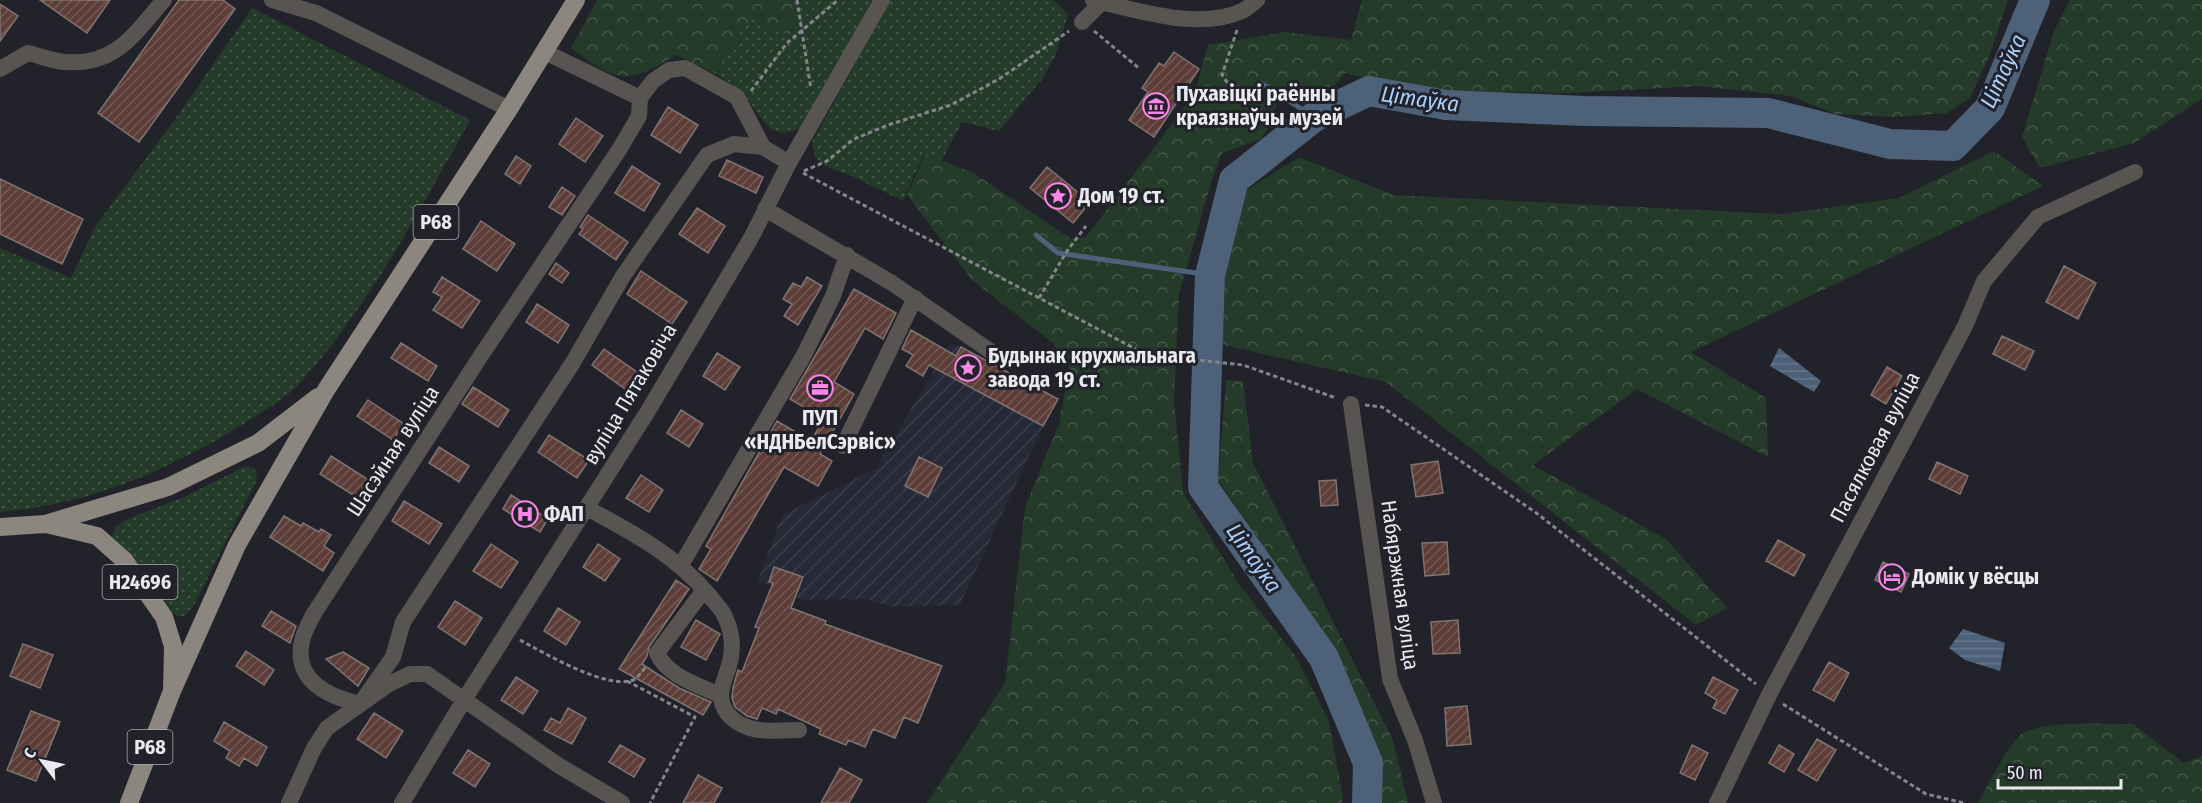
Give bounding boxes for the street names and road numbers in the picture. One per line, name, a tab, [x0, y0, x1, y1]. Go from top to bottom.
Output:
road number: Р68	[414, 205, 458, 239]
street label: вуліца Пятаковіча	[578, 319, 682, 469]
street label: Пасялковая вуліца	[1824, 367, 1926, 527]
street label: Шасэйная вуліца	[341, 381, 445, 521]
street label: Набярэжная вуліца	[1375, 499, 1425, 671]
road number: Н24696	[102, 565, 178, 599]
road number: Р68	[128, 730, 172, 764]

